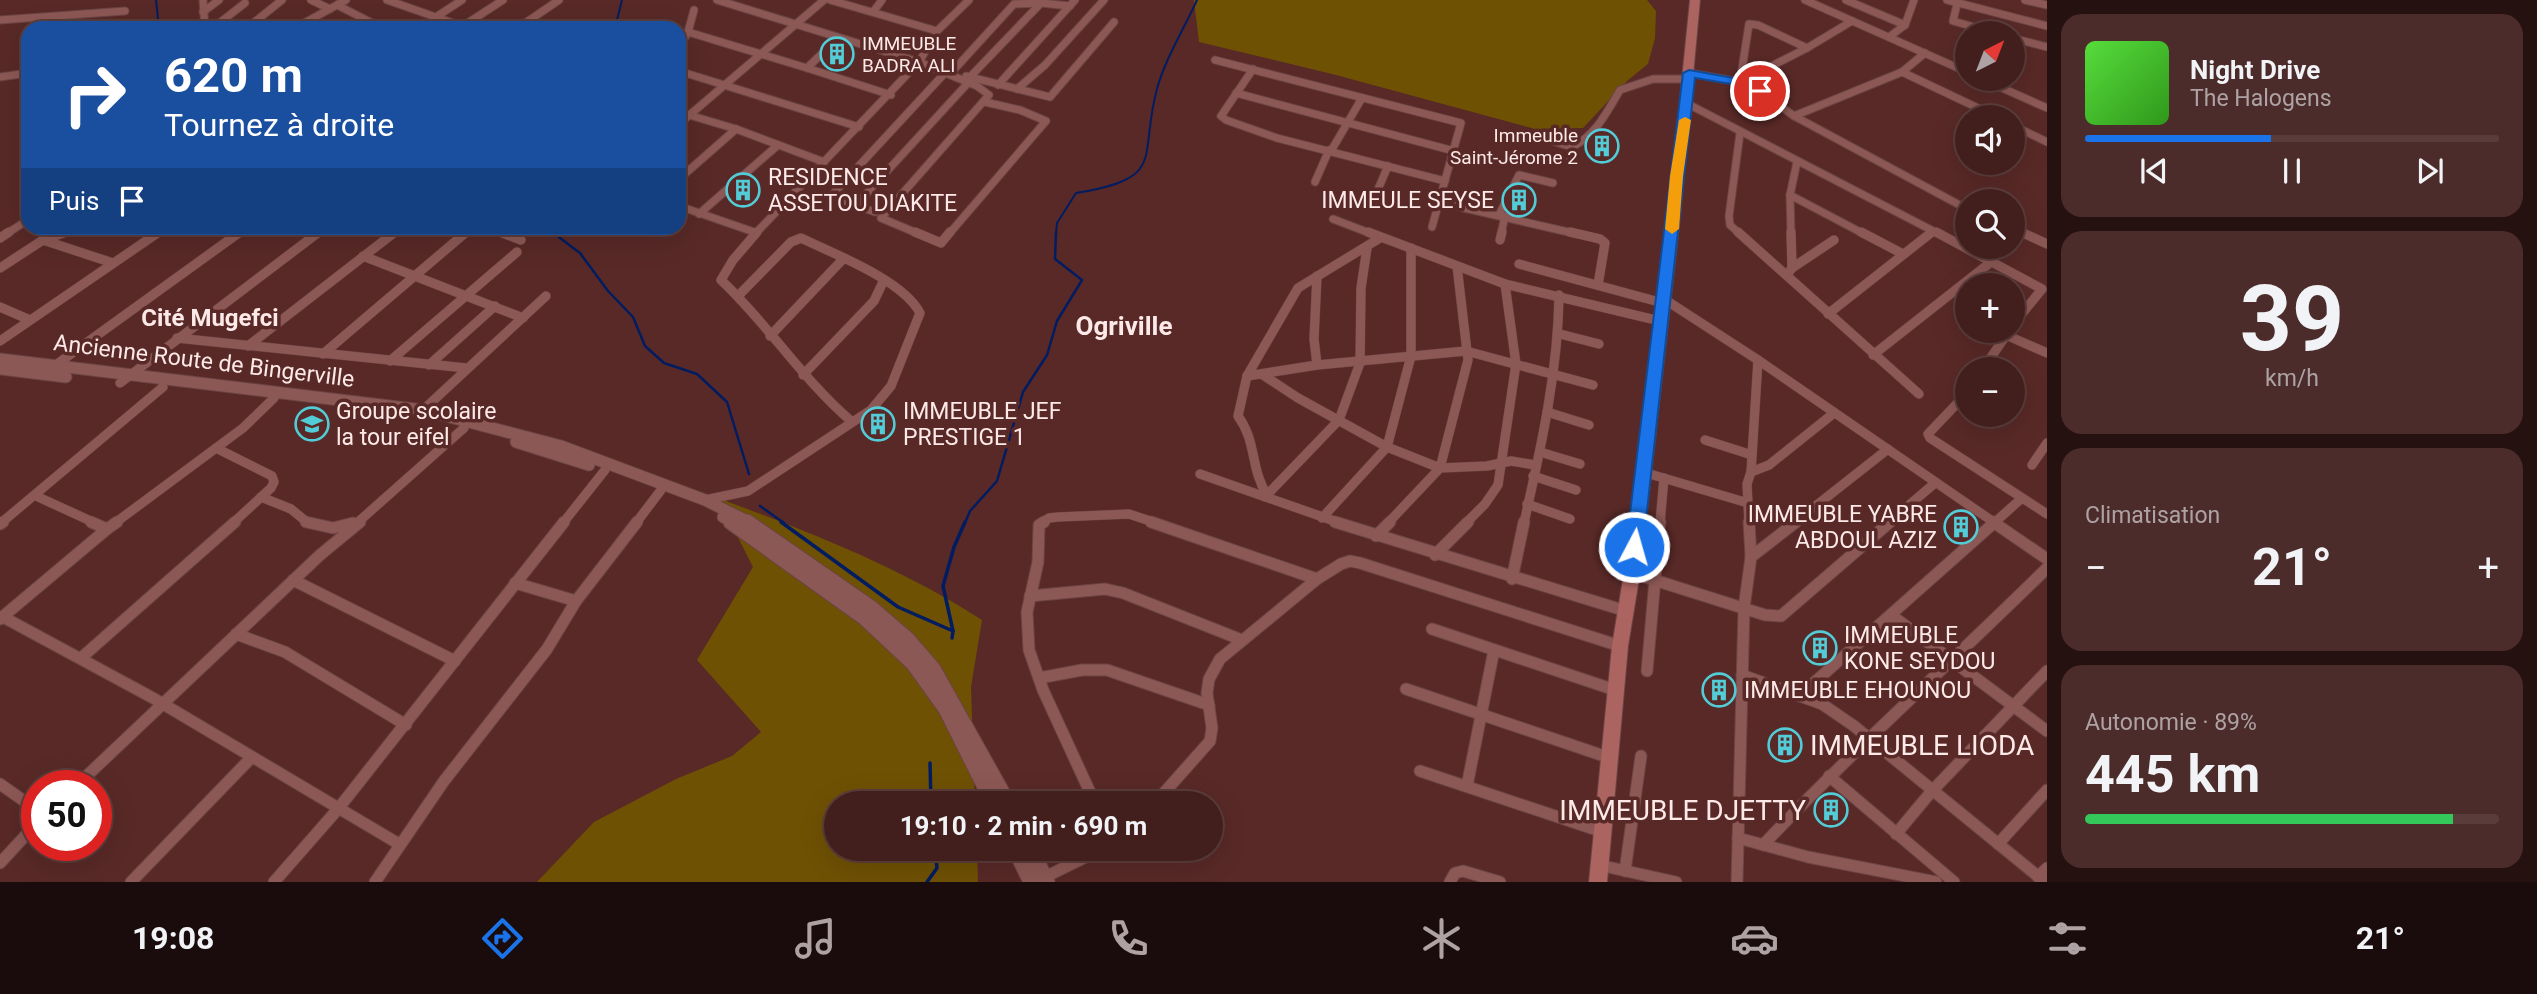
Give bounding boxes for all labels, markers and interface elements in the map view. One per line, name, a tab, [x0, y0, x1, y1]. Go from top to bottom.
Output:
north arrow	[1955, 21, 2025, 91]
map controls	[1955, 21, 2025, 427]
place label: IMMEUBLE BADRA ALI	[862, 32, 957, 77]
building icon: IMMEUBLE BADRA ALI	[818, 35, 856, 73]
text: 620 m	[164, 47, 303, 104]
icon: right	[49, 49, 140, 140]
text: Night Drive	[2190, 55, 2320, 85]
pin	[1730, 61, 1790, 121]
icon: arrive	[1741, 72, 1779, 110]
text: The Halogens	[2190, 85, 2332, 112]
button: sound	[1955, 105, 2025, 175]
text: Tournez à droite	[164, 106, 394, 144]
place label: Immeuble Saint-Jérome 2	[1450, 124, 1578, 169]
building icon: Immeuble Saint-Jérome 2	[1583, 127, 1621, 165]
icon: previous	[2135, 152, 2173, 190]
icon: pause	[2273, 152, 2311, 190]
icon: next	[2411, 152, 2449, 190]
place label: RESIDENCE ASSETOU DIAKITE	[768, 164, 957, 217]
building icon: RESIDENCE ASSETOU DIAKITE	[724, 171, 762, 209]
building icon: IMMEULE SEYSE	[1500, 181, 1538, 219]
icon: arrive	[113, 182, 151, 220]
text: Puis	[49, 186, 99, 216]
place label: IMMEULE SEYSE	[1321, 187, 1494, 214]
button: search	[1955, 189, 2025, 259]
text: 39	[2240, 266, 2344, 372]
button: +	[1955, 273, 2025, 343]
district label: Cité Mugefci	[141, 304, 279, 332]
district label: Ogriville	[1075, 311, 1173, 341]
street label: Ancienne Route de Bingerville	[52, 329, 356, 393]
button: −	[1955, 357, 2025, 427]
text: km/h	[2265, 365, 2319, 392]
place label: Groupe scolaire la tour eifel	[336, 398, 496, 451]
place label: IMMEUBLE JEF PRESTIGE 1	[903, 398, 1062, 451]
school or university icon: Groupe scolaire la tour eifel	[293, 405, 331, 443]
building icon: IMMEUBLE JEF PRESTIGE 1	[859, 405, 897, 443]
place label: IMMEUBLE YABRE ABDOUL AZIZ	[1748, 501, 1937, 554]
text: Climatisation	[2085, 502, 2220, 529]
building icon: IMMEUBLE YABRE ABDOUL AZIZ	[1942, 508, 1980, 546]
position arrow	[1597, 510, 1671, 584]
text: 21°	[2252, 537, 2332, 598]
text: −	[2085, 546, 2107, 590]
text: +	[2477, 546, 2499, 590]
place label: IMMEUBLE KONE SEYDOU	[1844, 622, 1995, 675]
building icon: IMMEUBLE KONE SEYDOU	[1801, 629, 1839, 667]
building icon: IMMEUBLE EHOUNOU	[1700, 671, 1738, 709]
place label: IMMEUBLE EHOUNOU	[1744, 677, 1971, 704]
text: Autonomie · 89%	[2085, 709, 2257, 736]
building icon: IMMEUBLE LIODA	[1766, 726, 1804, 764]
place label: IMMEUBLE LIODA	[1810, 729, 2034, 762]
text: 445 km	[2085, 744, 2260, 805]
speed limit sign: 50	[21, 770, 112, 861]
building icon: IMMEUBLE DJETTY	[1812, 791, 1850, 829]
place label: IMMEUBLE DJETTY	[1559, 794, 1806, 827]
text: 19:10 · 2 min · 690 m	[900, 811, 1147, 841]
icon: directions	[478, 914, 527, 963]
icon: music	[791, 914, 840, 963]
icon: phone	[1104, 914, 1153, 963]
icon: climate	[1417, 914, 1466, 963]
icon: car	[1730, 914, 1779, 963]
icon: filters	[2043, 914, 2092, 963]
text: 19:08	[132, 919, 214, 957]
text: 21°	[2356, 919, 2405, 957]

